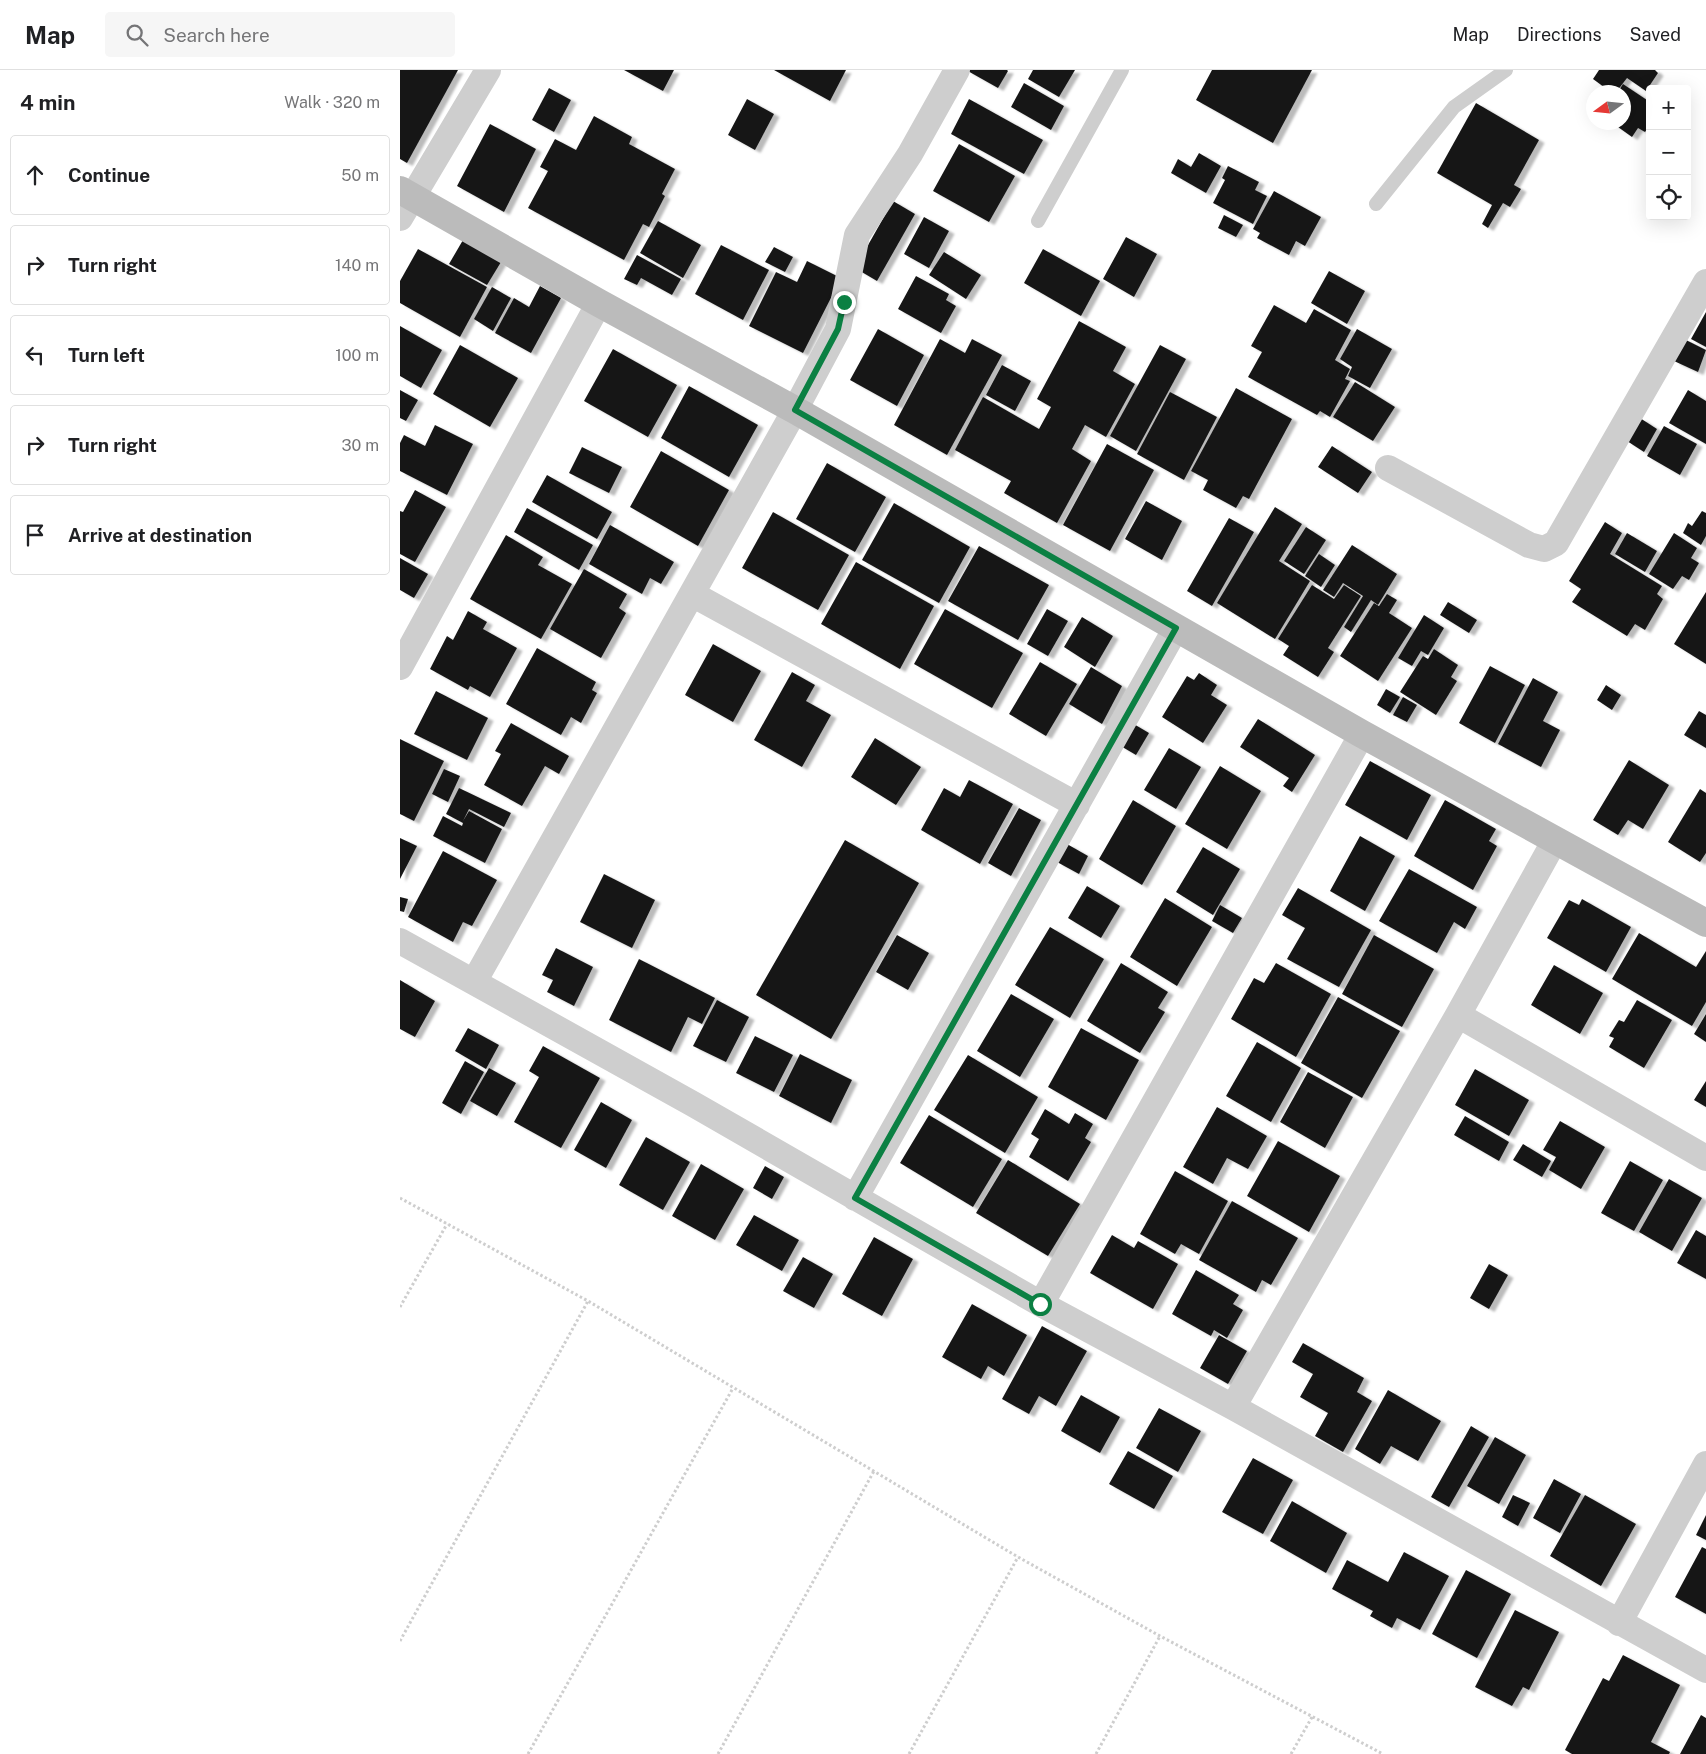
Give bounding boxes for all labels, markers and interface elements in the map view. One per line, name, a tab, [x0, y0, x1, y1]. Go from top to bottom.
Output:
search box	[105, 12, 455, 57]
text: Map	[25, 21, 75, 49]
icon: search	[123, 21, 151, 49]
text: Search here	[163, 24, 270, 46]
text: Map	[1452, 24, 1489, 45]
text: Directions	[1517, 24, 1602, 45]
text: Saved	[1630, 24, 1681, 45]
north arrow	[1586, 85, 1631, 130]
map controls	[1646, 85, 1691, 220]
button: +	[1646, 85, 1691, 130]
text: 4 min	[20, 90, 75, 115]
text: Walk · 320 m	[284, 93, 380, 112]
button: −	[1646, 130, 1691, 175]
icon: ahead	[21, 161, 49, 189]
text: Continue	[68, 164, 150, 186]
text: 50 m	[341, 166, 379, 185]
button: locate	[1646, 175, 1691, 220]
icon: right	[21, 251, 49, 279]
text: Turn right	[68, 254, 157, 276]
text: 140 m	[335, 256, 379, 275]
route end	[833, 291, 856, 314]
icon: left	[21, 341, 49, 369]
text: Turn left	[68, 344, 145, 366]
text: 100 m	[335, 346, 379, 365]
icon: right	[21, 431, 49, 459]
text: Turn right	[68, 434, 157, 456]
text: 30 m	[342, 436, 379, 455]
icon: arrive	[21, 521, 49, 549]
text: Arrive at destination	[68, 524, 252, 546]
route start	[1029, 1293, 1052, 1316]

